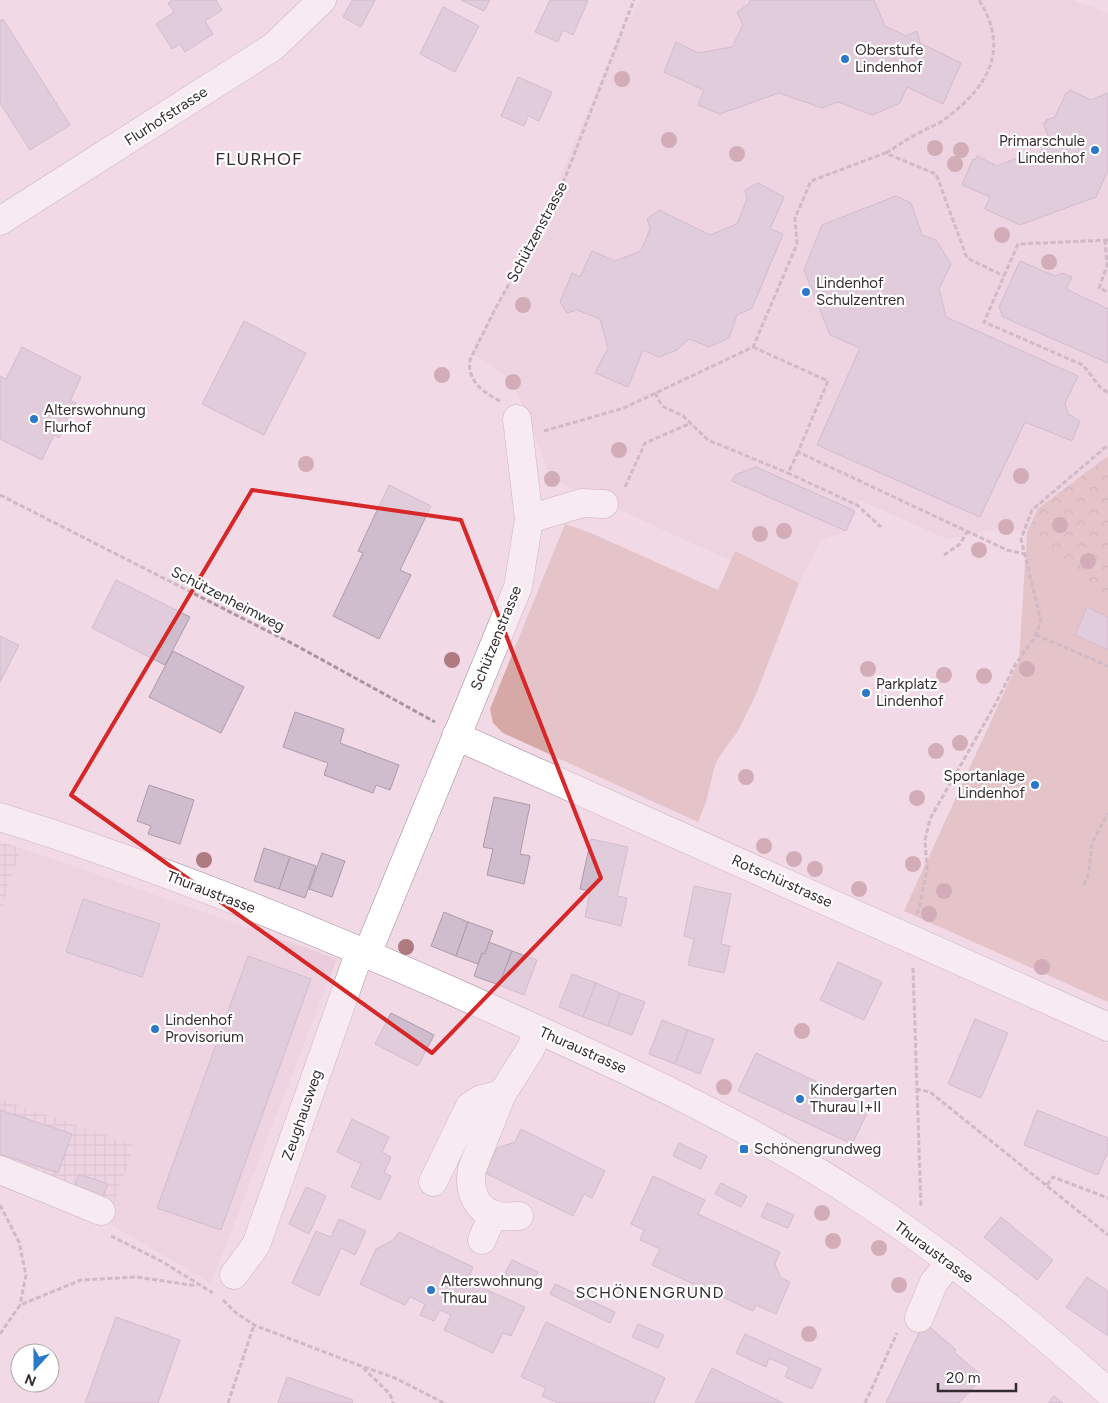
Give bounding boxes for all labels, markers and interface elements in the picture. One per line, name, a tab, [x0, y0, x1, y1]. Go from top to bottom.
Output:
place label: Oberstufe Lindenhof	[855, 41, 923, 76]
marker: Oberstufe Lindenhof	[839, 53, 851, 65]
street label: Flurhofstrasse	[121, 83, 211, 149]
place label: Primarschule Lindenhof	[999, 132, 1085, 167]
marker: Primarschule Lindenhof	[1089, 144, 1101, 156]
district label: FLURHOF	[215, 148, 303, 170]
street label: Schützenstrasse	[503, 179, 571, 285]
place label: Lindenhof Schulzentren	[816, 274, 905, 309]
marker: Lindenhof Schulzentren	[800, 286, 812, 298]
place label: Alterswohnung Flurhof	[44, 401, 146, 436]
marker: Alterswohnung Flurhof	[28, 413, 40, 425]
street label: Schützenheimweg	[168, 563, 288, 635]
street label: Schützenstrasse	[467, 583, 525, 693]
place label: Parkplatz Lindenhof	[876, 675, 944, 710]
marker: Parkplatz Lindenhof	[860, 687, 872, 699]
place label: Sportanlage Lindenhof	[944, 767, 1025, 802]
marker: Sportanlage Lindenhof	[1029, 779, 1041, 791]
street label: Rotschürstrasse	[729, 851, 835, 911]
street label: Thuraustrasse	[164, 867, 258, 917]
place label: Lindenhof Provisorium	[165, 1011, 244, 1046]
marker: Lindenhof Provisorium	[149, 1023, 161, 1035]
street label: Thuraustrasse	[537, 1023, 629, 1077]
street label: Zeughausweg	[278, 1067, 326, 1163]
place label: Kindergarten Thurau I+II	[810, 1081, 897, 1116]
marker: Kindergarten Thurau I+II	[794, 1093, 806, 1105]
place label: Schönengrundweg	[754, 1140, 881, 1158]
marker: Schönengrundweg	[738, 1143, 750, 1155]
street label: Thuraustrasse	[891, 1217, 977, 1287]
place label: Alterswohnung Thurau	[441, 1272, 543, 1307]
district label: SCHÖNENGRUND	[576, 1283, 724, 1302]
marker: Alterswohnung Thurau	[425, 1284, 437, 1296]
north arrow	[10, 1343, 60, 1393]
scale bar	[938, 1360, 1016, 1392]
text: 20 m	[946, 1369, 980, 1387]
text: N	[22, 1370, 39, 1390]

